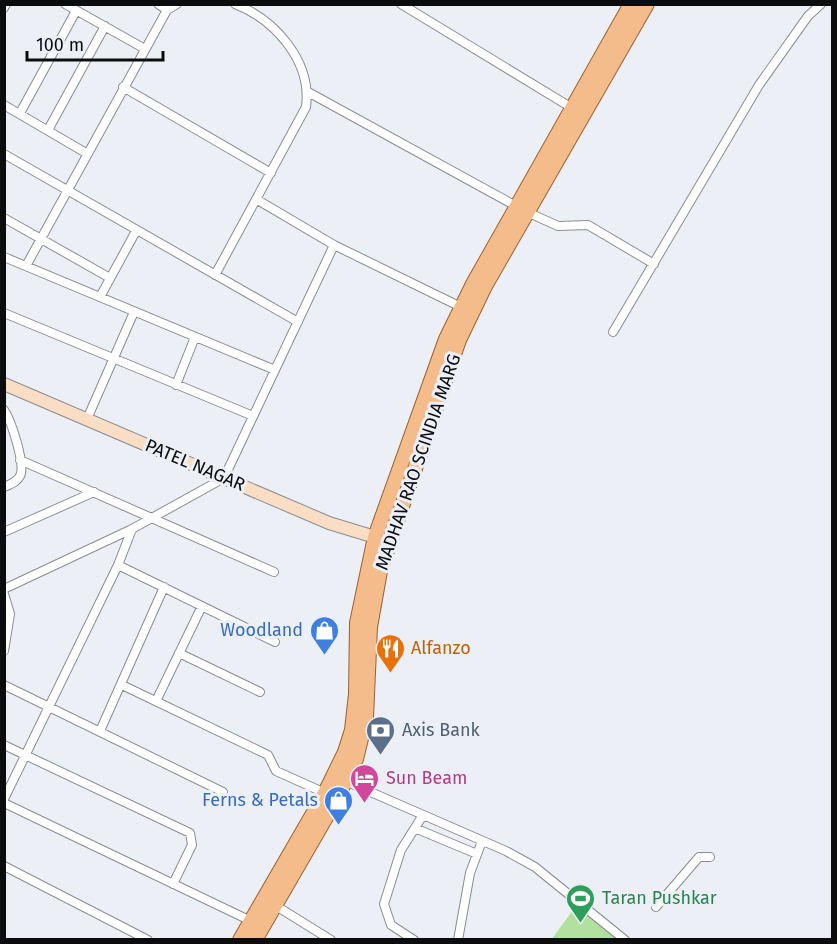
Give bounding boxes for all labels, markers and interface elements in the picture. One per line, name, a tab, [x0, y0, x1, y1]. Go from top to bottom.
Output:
scale bar	[27, 24, 164, 62]
text: 100 m	[36, 34, 84, 56]
street label: MADHAV RAO SCINDIA MARG	[371, 351, 465, 573]
street label: PATEL NAGAR	[142, 434, 248, 496]
shop icon: Woodland	[308, 614, 340, 656]
place label: Woodland	[220, 619, 303, 641]
restaurant icon: Alfanzo	[374, 632, 406, 674]
place label: Alfanzo	[411, 637, 471, 659]
bank icon: Axis Bank	[365, 714, 397, 756]
place label: Axis Bank	[402, 719, 481, 741]
hotel icon: Sun Beam	[349, 762, 381, 804]
place label: Sun Beam	[386, 767, 467, 789]
shop icon: Ferns & Petals	[323, 784, 355, 826]
place label: Ferns & Petals	[202, 789, 318, 811]
sports icon: Taran Pushkar	[565, 882, 597, 924]
place label: Taran Pushkar	[602, 887, 717, 909]

